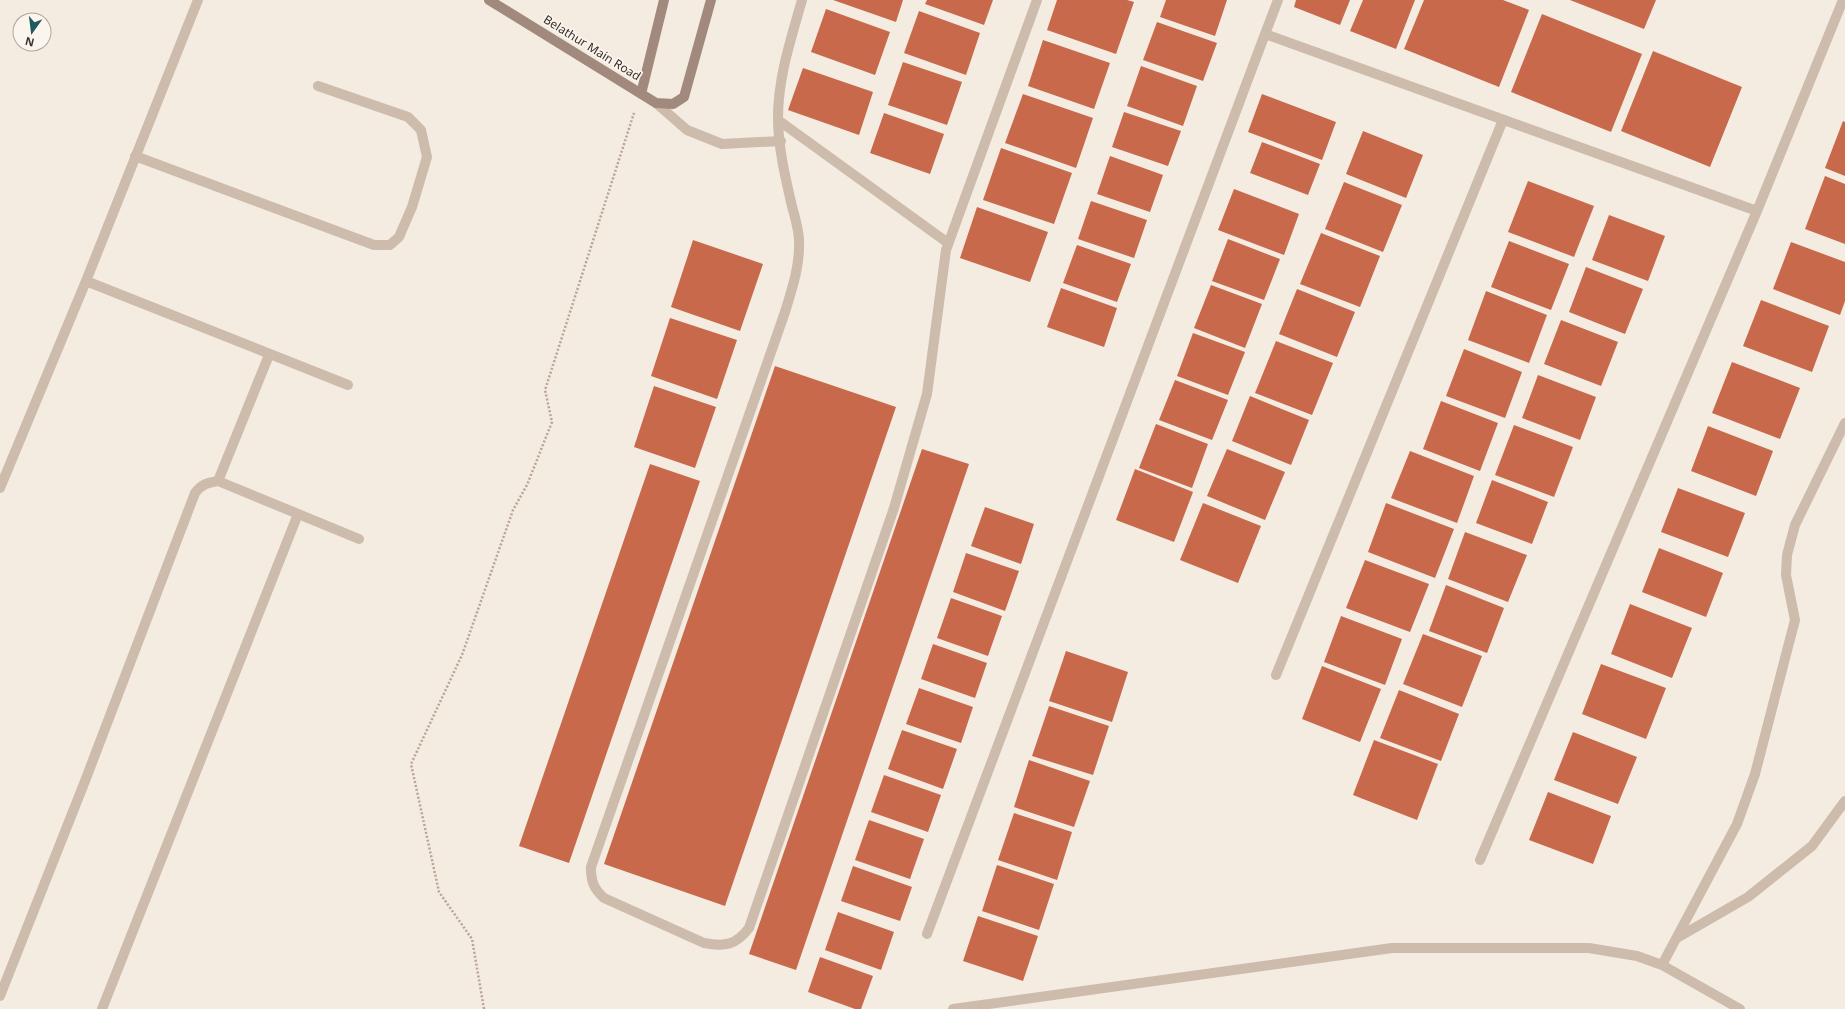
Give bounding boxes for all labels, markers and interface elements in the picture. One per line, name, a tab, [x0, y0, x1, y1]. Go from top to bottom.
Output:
street label: Belathur Main Road	[540, 11, 644, 84]
north arrow	[12, 12, 52, 52]
text: N	[23, 34, 36, 51]

